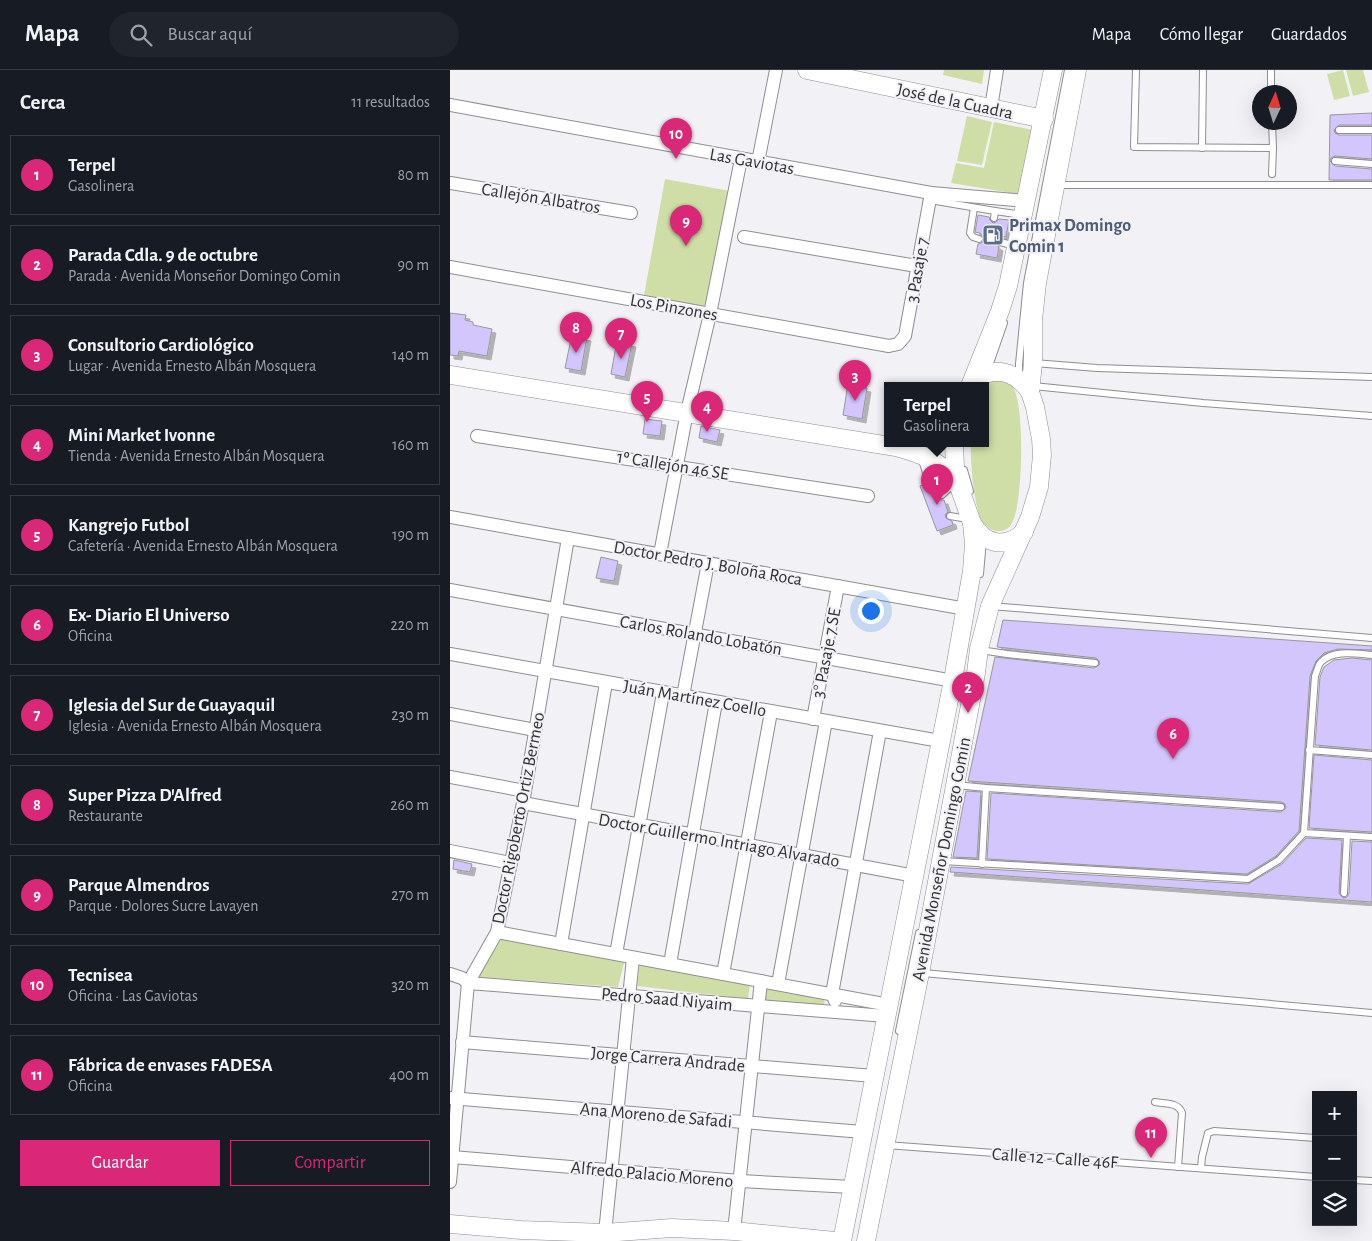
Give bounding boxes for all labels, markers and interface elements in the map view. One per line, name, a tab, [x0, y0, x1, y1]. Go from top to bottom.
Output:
search box	[109, 12, 459, 57]
icon: search	[127, 21, 155, 49]
text: Mapa	[25, 22, 79, 46]
text: Buscar aquí	[167, 25, 252, 44]
text: Mapa	[1092, 26, 1132, 44]
text: Cómo llegar	[1160, 26, 1243, 44]
text: Guardados	[1271, 26, 1347, 44]
street label: José de la Cuadra	[895, 81, 1014, 123]
north arrow	[1252, 85, 1297, 130]
text: Cerca	[20, 92, 66, 113]
text: 11 resultados	[351, 94, 430, 110]
pin: 10	[660, 118, 692, 159]
street label: Las Gaviotas	[708, 146, 796, 178]
text: Terpel	[68, 156, 116, 175]
text: 1	[34, 167, 40, 183]
text: 80 m	[398, 167, 429, 183]
text: Gasolinera	[68, 178, 134, 194]
street label: Callejón Albatros	[480, 181, 602, 217]
pin: 9	[670, 205, 702, 246]
place label: Primax Domingo Comin 1	[1009, 217, 1131, 256]
fuel station icon: Primax Domingo Comin 1	[981, 223, 1005, 247]
street label: 3 Pasaje 7	[903, 236, 933, 304]
text: Parada Cdla. 9 de octubre	[68, 246, 258, 265]
text: 2	[33, 257, 41, 273]
text: 90 m	[398, 257, 429, 273]
text: Parada · Avenida Monseñor Domingo Comin	[68, 268, 341, 284]
street label: Los Pinzones	[629, 291, 719, 325]
pin: 8	[560, 312, 592, 353]
pin: 7	[605, 318, 637, 359]
text: Consultorio Cardiológico	[68, 336, 254, 355]
text: 3	[34, 347, 40, 363]
text: 140 m	[392, 347, 429, 363]
text: Lugar · Avenida Ernesto Albán Mosquera	[68, 358, 316, 374]
pin: 3	[839, 360, 871, 401]
pin: 5	[631, 381, 663, 422]
popup	[884, 382, 989, 447]
pin: 4	[691, 391, 723, 432]
text: Terpel	[903, 396, 951, 415]
text: Gasolinera	[903, 418, 970, 434]
text: Mini Market Ivonne	[68, 426, 215, 445]
text: 4	[33, 437, 41, 453]
text: 160 m	[392, 437, 429, 453]
text: Tienda · Avenida Ernesto Albán Mosquera	[68, 448, 325, 464]
street label: 1º Callejón 46 SE	[616, 448, 730, 484]
pin: 1	[921, 464, 953, 505]
text: Kangrejo Futbol	[68, 516, 189, 535]
text: 5	[34, 527, 40, 543]
text: 190 m	[392, 527, 429, 543]
text: Cafetería · Avenida Ernesto Albán Mosquera	[68, 538, 338, 554]
street label: Doctor Pedro J. Boloña Roca	[612, 538, 804, 589]
your location	[858, 598, 884, 624]
text: Ex- Diario El Universo	[68, 606, 230, 625]
street label: 3° Pasaje 7 SE	[809, 606, 845, 700]
street label: Carlos Rolando Lobatón	[618, 613, 783, 659]
text: 6	[33, 617, 41, 633]
text: 220 m	[391, 617, 429, 633]
text: Oficina	[68, 628, 113, 644]
pin: 2	[952, 672, 984, 713]
street label: Juán Martínez Coello	[622, 678, 768, 720]
text: Iglesia del Sur de Guayaquil	[68, 696, 275, 715]
text: 7	[34, 707, 40, 723]
text: 230 m	[391, 707, 429, 723]
street label: Doctor Rigoberto Ortiz Bermeo	[490, 710, 548, 926]
text: Iglesia · Avenida Ernesto Albán Mosquera	[68, 718, 322, 734]
pin: 6	[1157, 718, 1189, 759]
street label: Avenida Monseñor Domingo Comin	[909, 736, 974, 983]
text: Super Pizza D'Alfred	[68, 786, 222, 805]
text: 8	[33, 797, 41, 813]
text: 260 m	[390, 797, 429, 813]
text: Restaurante	[68, 808, 143, 824]
street label: Doctor Guillermo Intriago Alvarado	[597, 811, 841, 871]
text: Parque Almendros	[68, 876, 210, 895]
text: 9	[33, 887, 41, 903]
text: 270 m	[391, 887, 429, 903]
text: Parque · Dolores Sucre Lavayen	[68, 898, 259, 914]
text: Tecnisea	[68, 966, 133, 985]
text: 10	[30, 977, 44, 993]
text: 320 m	[391, 977, 429, 993]
street label: Pedro Saad Niyaim	[600, 985, 733, 1015]
text: Oficina · Las Gaviotas	[68, 988, 198, 1004]
street label: Jorge Carrera Andrade	[590, 1044, 746, 1076]
text: Fábrica de envases FADESA	[68, 1056, 273, 1075]
text: 11	[31, 1067, 43, 1083]
text: 400 m	[389, 1067, 429, 1083]
text: Oficina	[68, 1078, 113, 1094]
map controls	[1312, 1091, 1357, 1226]
button: +	[1312, 1091, 1357, 1136]
street label: Ana Moreno de Safadi	[579, 1100, 733, 1132]
pin: 11	[1135, 1117, 1167, 1158]
button: −	[1312, 1136, 1357, 1181]
button: Guardar	[20, 1140, 220, 1186]
button: Compartir	[230, 1140, 430, 1186]
street label: Calle 12 - Calle 46F	[991, 1146, 1119, 1172]
street label: Alfredo Palacio Moreno	[570, 1159, 734, 1191]
button: layers	[1312, 1181, 1357, 1226]

